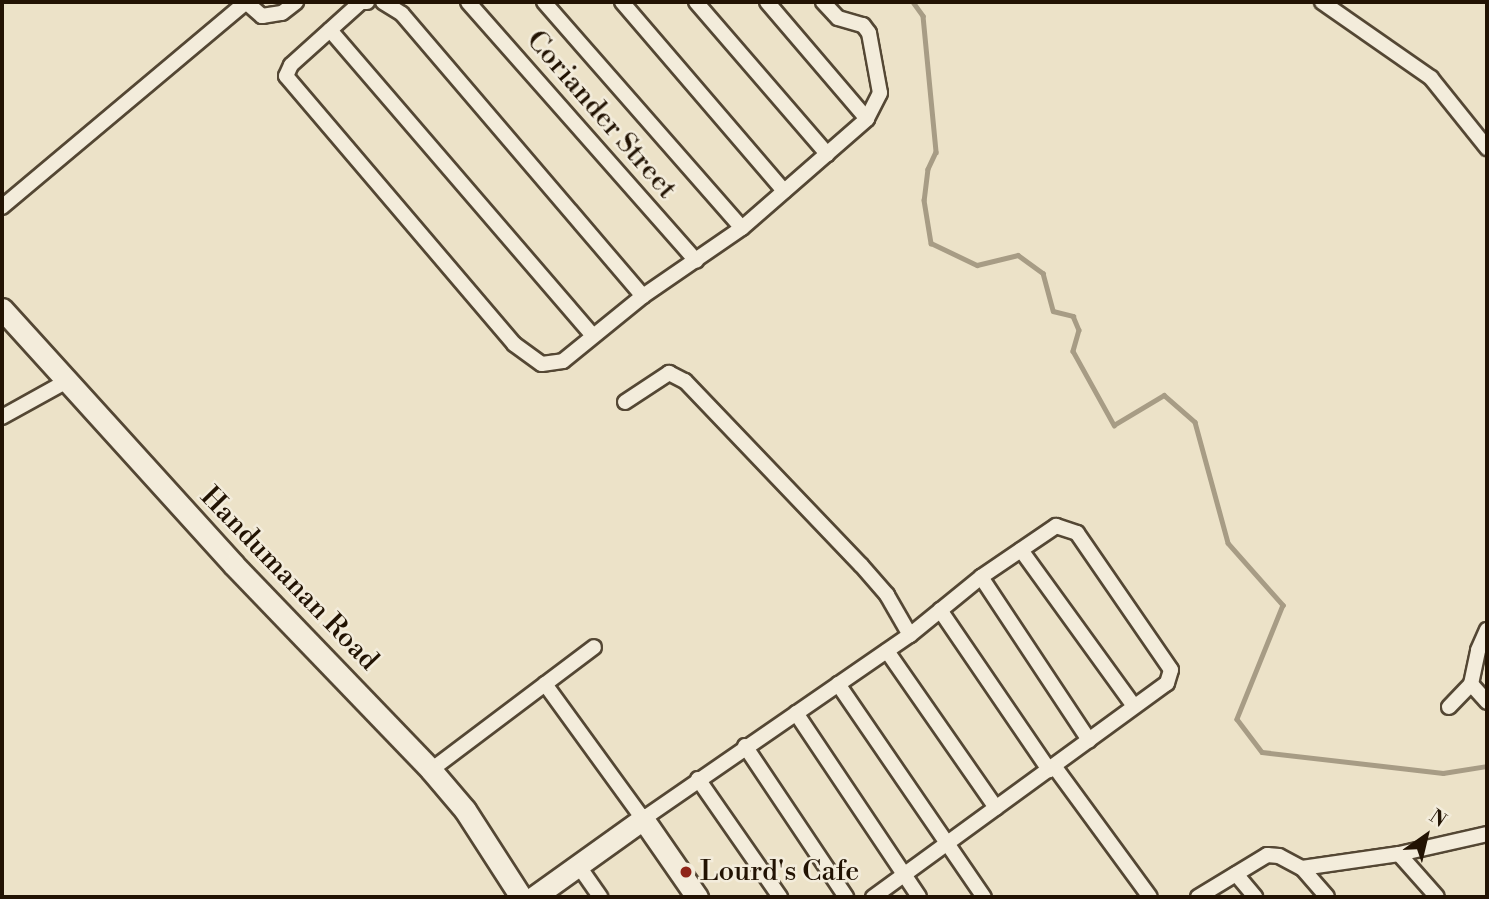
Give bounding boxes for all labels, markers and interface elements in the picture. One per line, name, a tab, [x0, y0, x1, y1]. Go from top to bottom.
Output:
street label: Coriander Street	[519, 24, 683, 206]
street label: Handumanan Road	[193, 480, 385, 678]
north arrow	[1391, 801, 1461, 871]
text: N	[1425, 804, 1451, 833]
place label: Lourd's Cafe	[700, 855, 859, 889]
marker: Lourd's Cafe	[678, 864, 694, 880]

